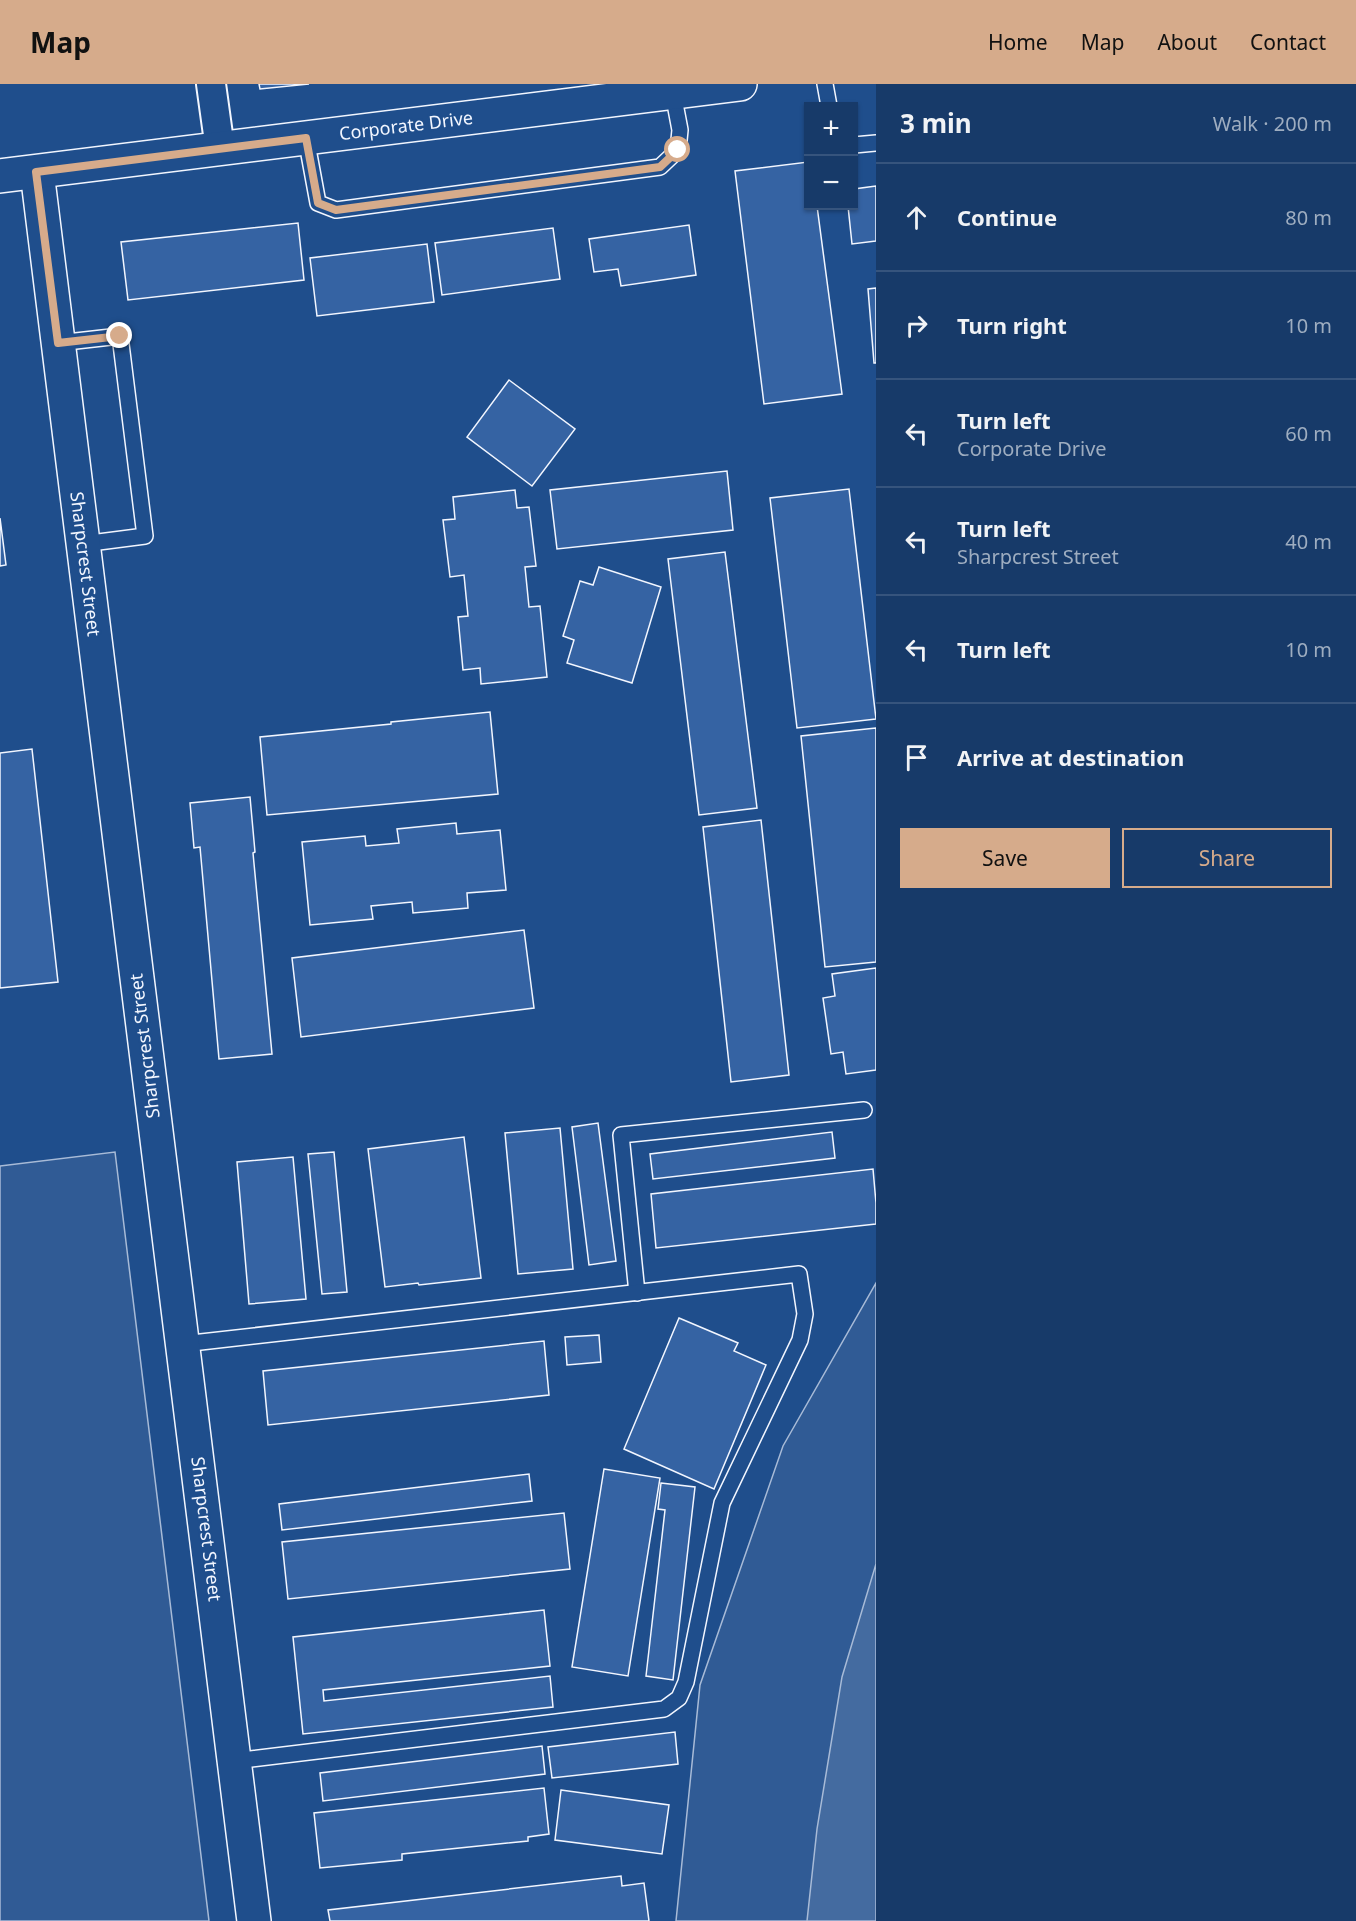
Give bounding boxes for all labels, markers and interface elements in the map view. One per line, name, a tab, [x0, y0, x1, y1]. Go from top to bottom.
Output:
text: Map	[30, 23, 91, 61]
text: Home	[988, 28, 1048, 56]
text: Map	[1081, 28, 1124, 56]
text: About	[1157, 28, 1217, 56]
text: Contact	[1250, 28, 1326, 56]
map controls	[804, 102, 858, 210]
button: +	[804, 102, 858, 156]
street label: Corporate Drive	[338, 105, 474, 145]
text: 3 min	[900, 105, 972, 141]
text: Walk · 200 m	[1213, 110, 1332, 137]
route start	[664, 136, 690, 162]
button: −	[804, 156, 858, 210]
icon: ahead	[900, 201, 933, 234]
text: Continue	[957, 202, 1057, 232]
text: 80 m	[1285, 204, 1332, 231]
icon: right	[900, 309, 933, 342]
text: Turn right	[957, 310, 1067, 340]
text: 10 m	[1285, 312, 1332, 339]
route end	[106, 322, 132, 348]
text: Turn left	[957, 405, 1051, 435]
icon: left	[900, 417, 933, 450]
text: 60 m	[1285, 420, 1332, 447]
text: Corporate Drive	[957, 435, 1107, 462]
street label: Sharpcrest Street	[65, 490, 107, 638]
text: Turn left	[957, 513, 1051, 543]
icon: left	[900, 525, 933, 558]
text: 40 m	[1285, 528, 1332, 555]
text: Sharpcrest Street	[957, 543, 1119, 570]
icon: left	[900, 633, 933, 666]
text: Turn left	[957, 634, 1051, 664]
text: 10 m	[1285, 636, 1332, 663]
icon: arrive	[900, 741, 933, 774]
text: Arrive at destination	[957, 742, 1184, 772]
button: Save	[900, 828, 1110, 888]
button: Share	[1122, 828, 1332, 888]
street label: Sharpcrest Street	[123, 972, 165, 1120]
street label: Sharpcrest Street	[186, 1455, 228, 1603]

